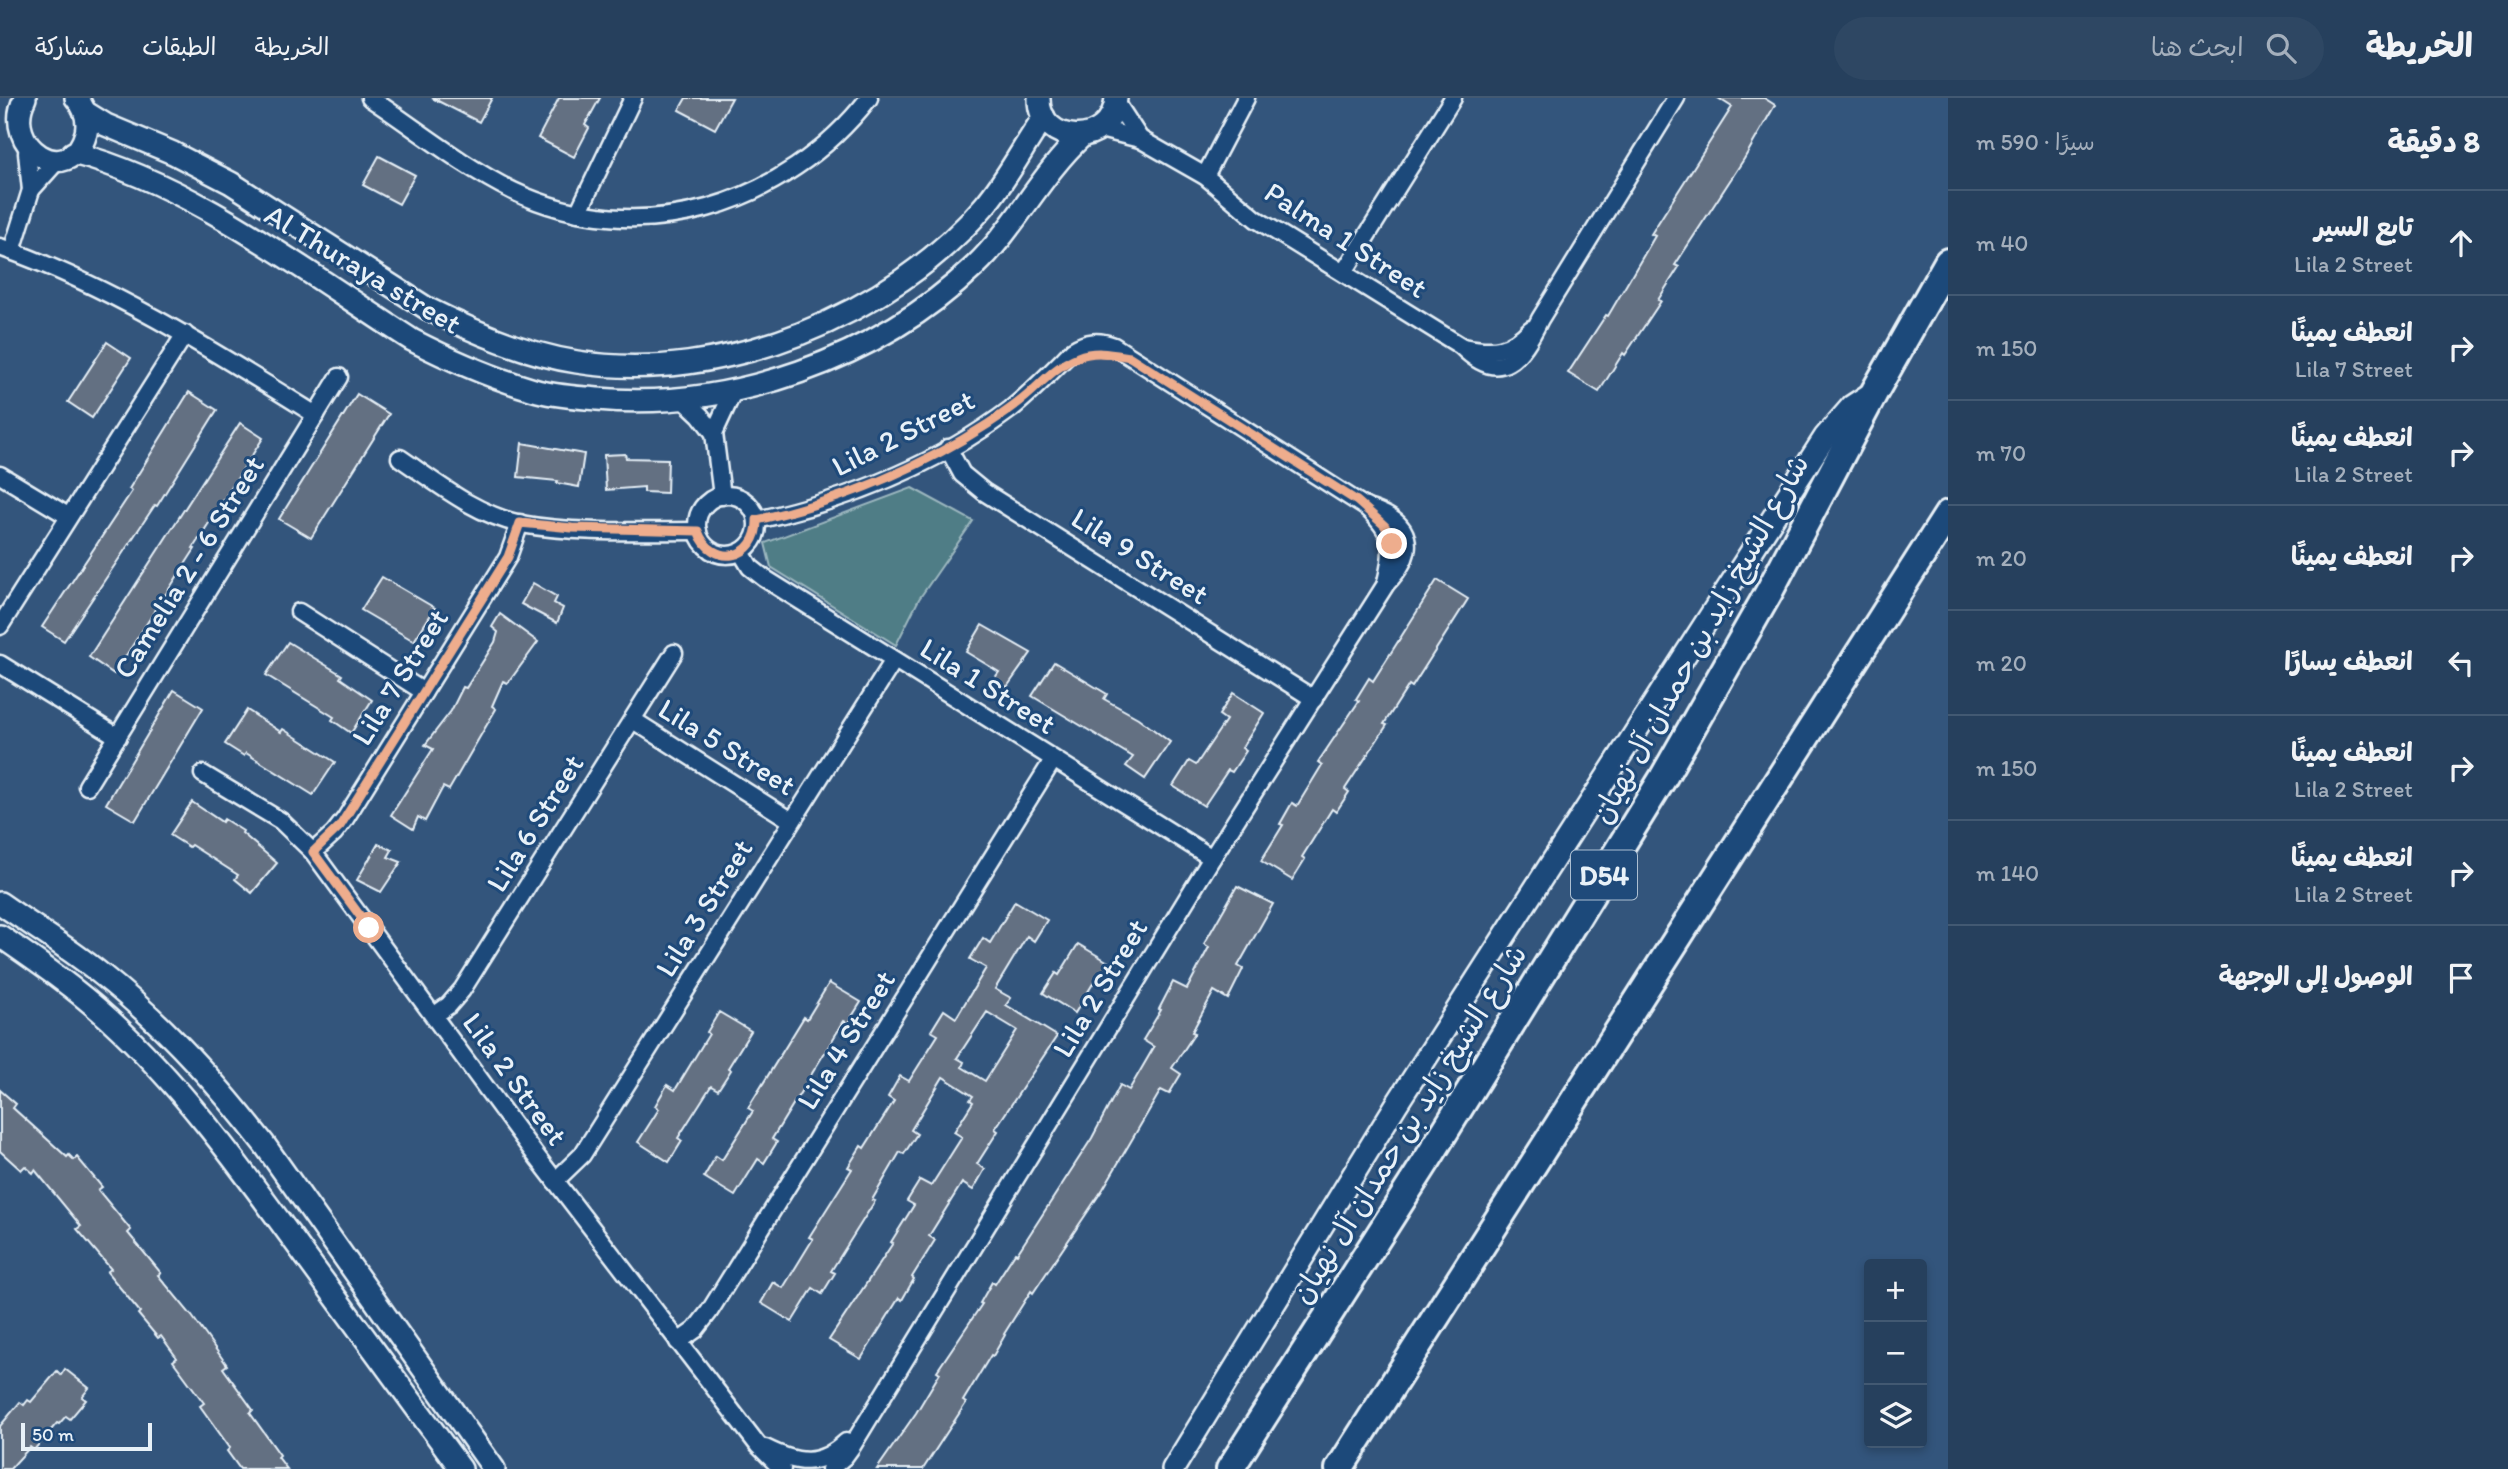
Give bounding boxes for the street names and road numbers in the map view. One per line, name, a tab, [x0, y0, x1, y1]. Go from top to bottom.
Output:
street label: Palma 1 Street	[1258, 173, 1435, 306]
street label: Al Thuraya street	[258, 195, 468, 342]
street label: Lila 2 Street	[825, 381, 980, 484]
street label: Camelia 2 - 6 Street	[105, 448, 272, 685]
street label: شارع الشيخ زايد بن حمدان آل نهيان	[1582, 448, 1819, 831]
street label: Lila 9 Street	[1065, 499, 1216, 612]
street label: Lila 7 Street	[343, 602, 456, 752]
street label: Lila 1 Street	[913, 629, 1063, 742]
street label: Lila 5 Street	[652, 690, 803, 803]
street label: Lila 6 Street	[478, 747, 591, 898]
street label: Lila 3 Street	[647, 832, 761, 984]
road number: D54	[1571, 850, 1637, 900]
street label: Lila 2 Street	[1044, 912, 1155, 1064]
street label: شارع الشيخ زايد بن حمدان آل نهيان	[1283, 937, 1537, 1312]
street label: Lila 4 Street	[788, 963, 903, 1116]
street label: Lila 2 Street	[455, 1005, 576, 1152]

